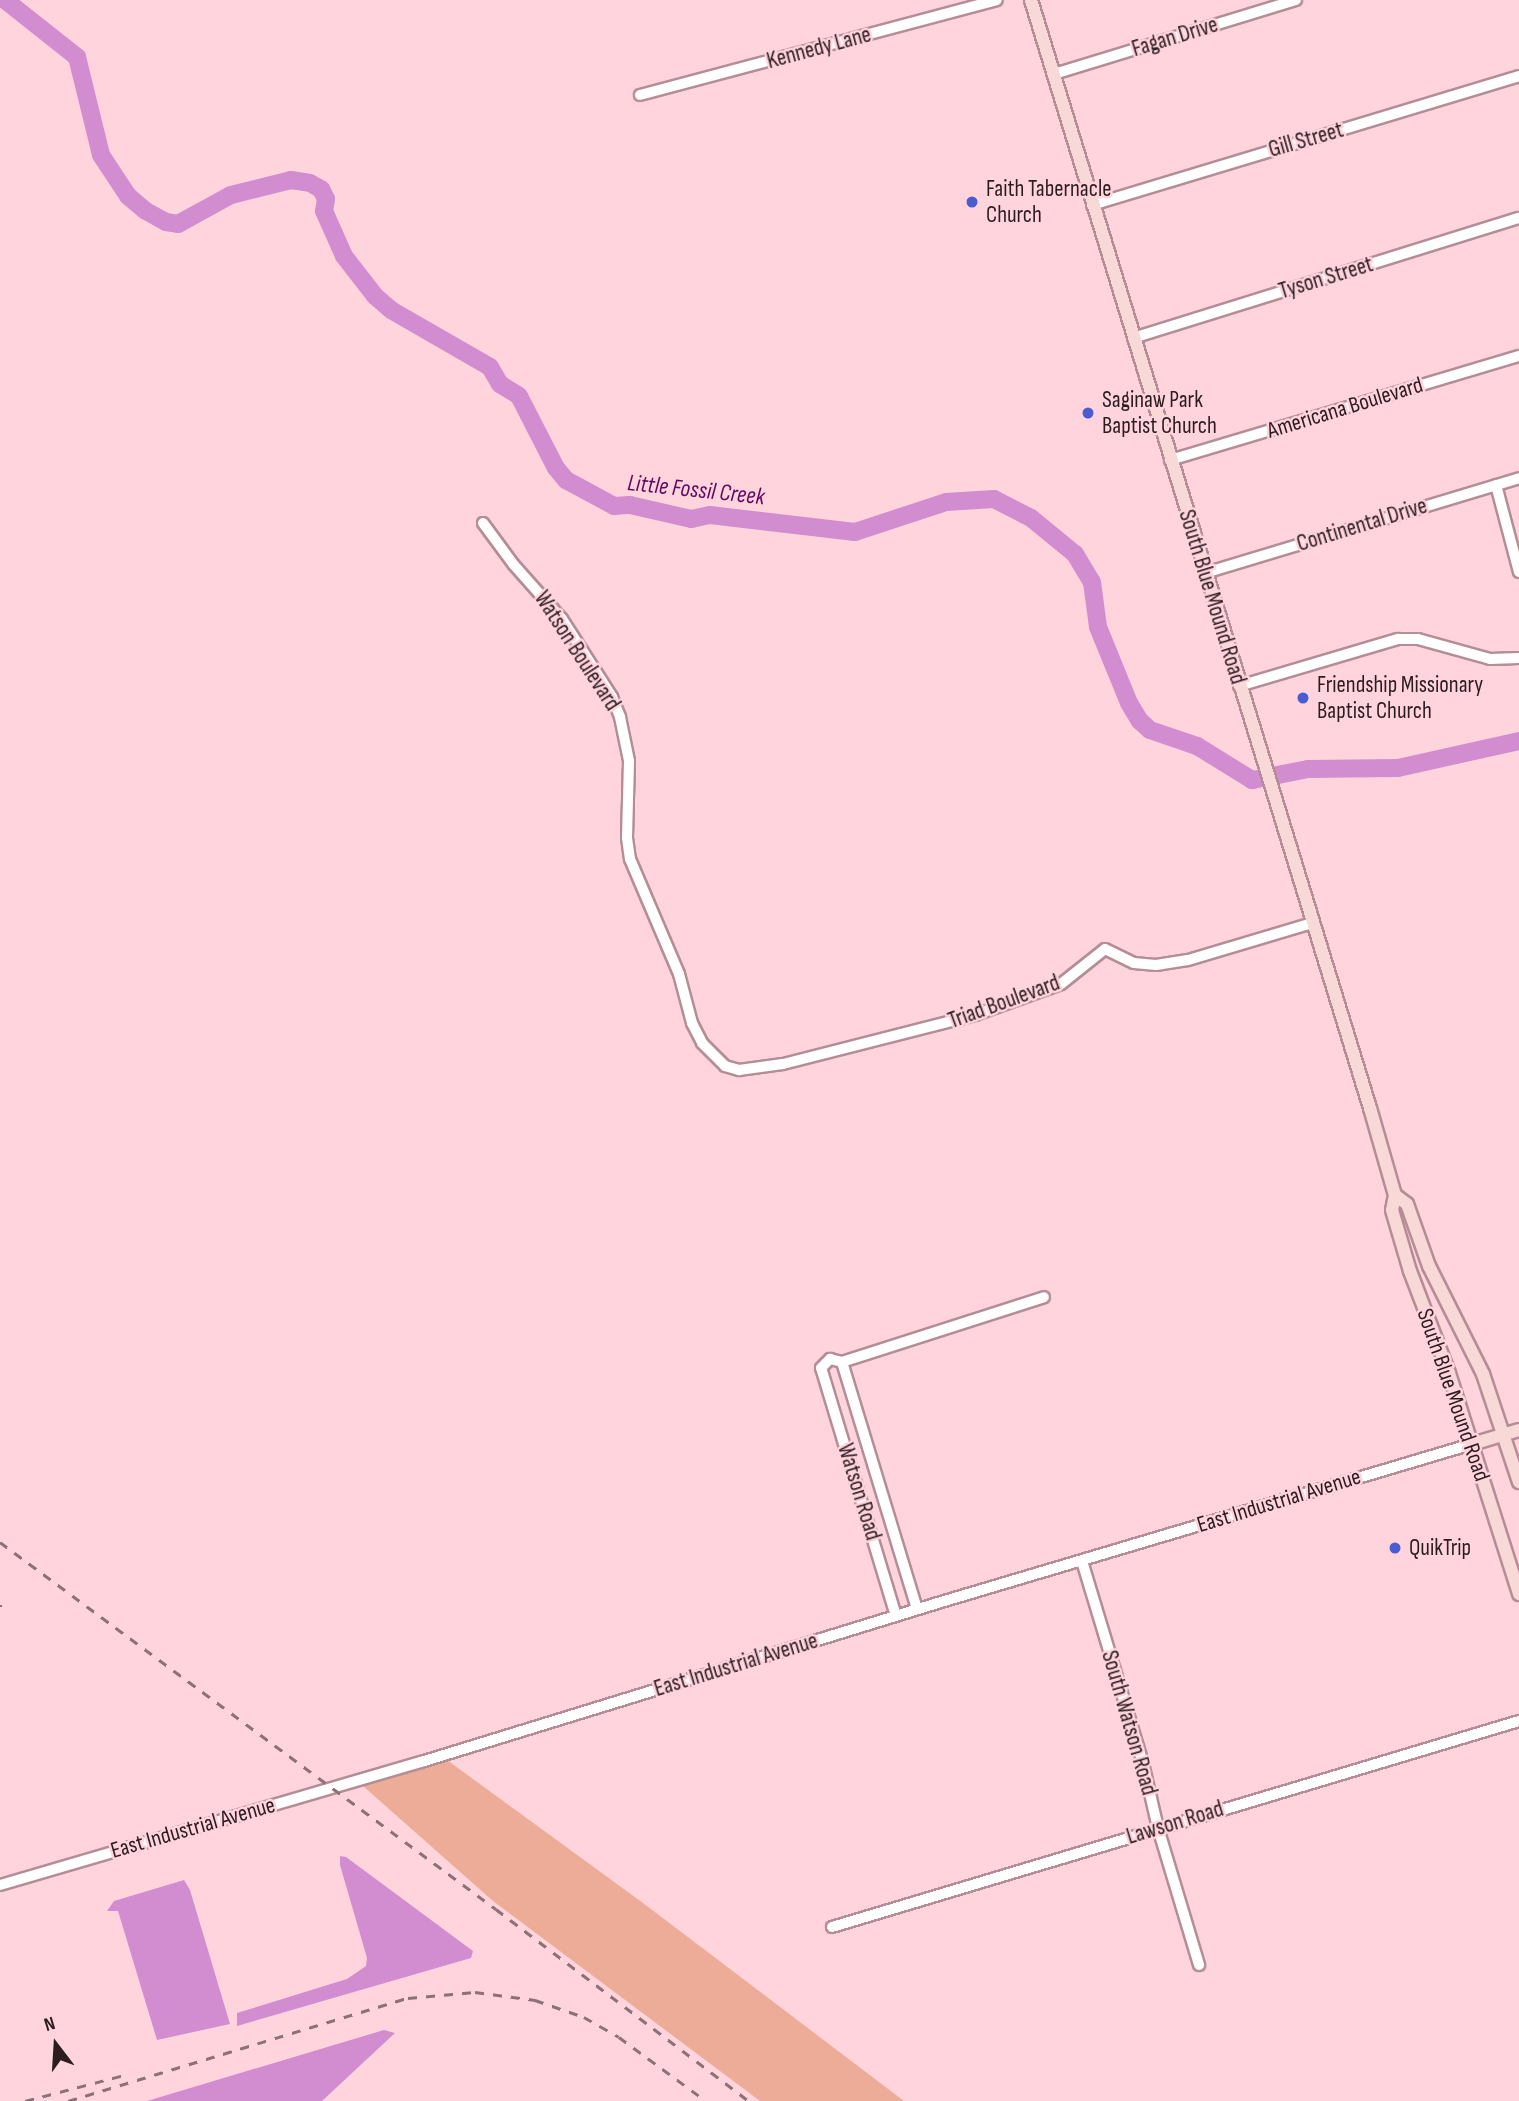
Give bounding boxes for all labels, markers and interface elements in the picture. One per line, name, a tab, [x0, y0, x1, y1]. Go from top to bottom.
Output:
street label: Fagan Drive	[1129, 11, 1221, 63]
street label: Kennedy Lane	[764, 21, 874, 75]
street label: Gill Street	[1265, 116, 1347, 164]
place label: Faith Tabernacle Church	[986, 175, 1111, 229]
marker: Faith Tabernacle Church	[964, 194, 980, 210]
street label: Tyson Street	[1276, 251, 1376, 305]
street label: Americana Boulevard	[1264, 371, 1426, 445]
place label: Saginaw Park Baptist Church	[1102, 386, 1217, 440]
marker: Saginaw Park Baptist Church	[1080, 405, 1096, 421]
water label: Little Fossil Creek	[626, 468, 766, 512]
street label: Continental Drive	[1294, 492, 1430, 558]
street label: South Blue Mound Road	[1172, 507, 1252, 687]
street label: Watson Boulevard	[528, 586, 626, 716]
place label: Friendship Missionary Baptist Church	[1317, 671, 1483, 725]
marker: Friendship Missionary Baptist Church	[1295, 690, 1311, 706]
street label: Triad Boulevard	[944, 969, 1064, 1035]
street label: South Blue Mound Road	[1411, 1305, 1495, 1485]
street label: Watson Road	[831, 1440, 887, 1544]
street label: East Industrial Avenue	[1194, 1463, 1364, 1539]
place label: QuikTrip	[1409, 1534, 1471, 1562]
marker: QuikTrip	[1387, 1540, 1403, 1556]
street label: East Industrial Avenue	[651, 1627, 821, 1703]
street label: South Watson Road	[1095, 1647, 1163, 1799]
street label: East Industrial Avenue	[108, 1791, 278, 1865]
street label: Lawson Road	[1123, 1795, 1227, 1851]
north arrow	[21, 2010, 91, 2080]
text: N	[41, 2012, 58, 2037]

